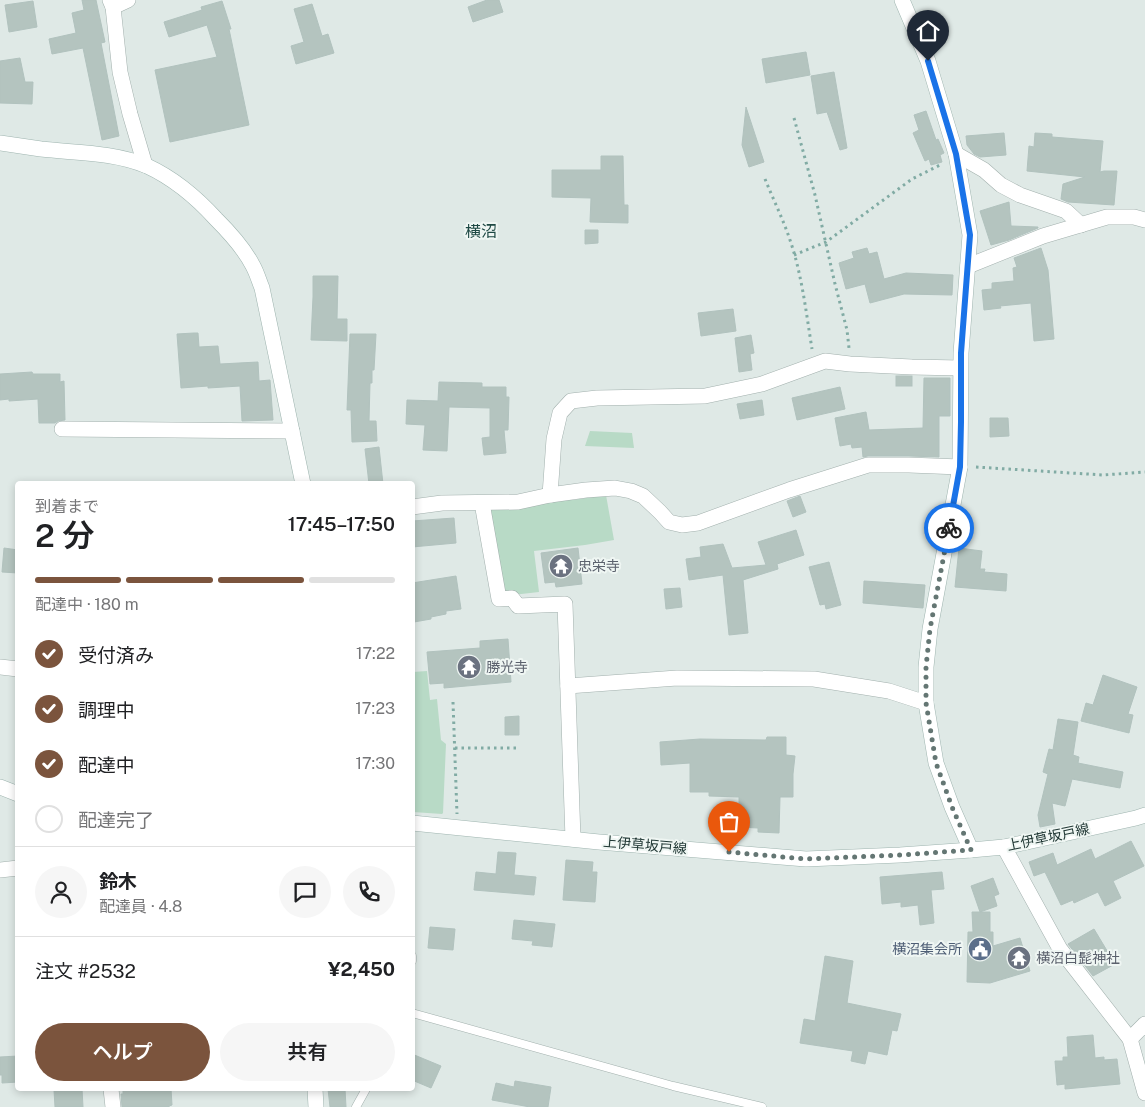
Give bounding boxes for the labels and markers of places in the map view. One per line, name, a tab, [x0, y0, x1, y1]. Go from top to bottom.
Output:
pin	[907, 10, 949, 61]
temple icon: 忠栄寺	[548, 553, 574, 579]
place label: 忠栄寺	[578, 558, 620, 574]
temple icon: 勝光寺	[456, 654, 482, 680]
place label: 勝光寺	[486, 659, 528, 675]
pin	[708, 801, 750, 852]
public building icon: 横沼集会所	[967, 936, 993, 962]
place label: 横沼集会所	[892, 941, 962, 957]
temple icon: 横沼白髭神社	[1006, 945, 1032, 971]
place label: 横沼白髭神社	[1036, 950, 1120, 966]

